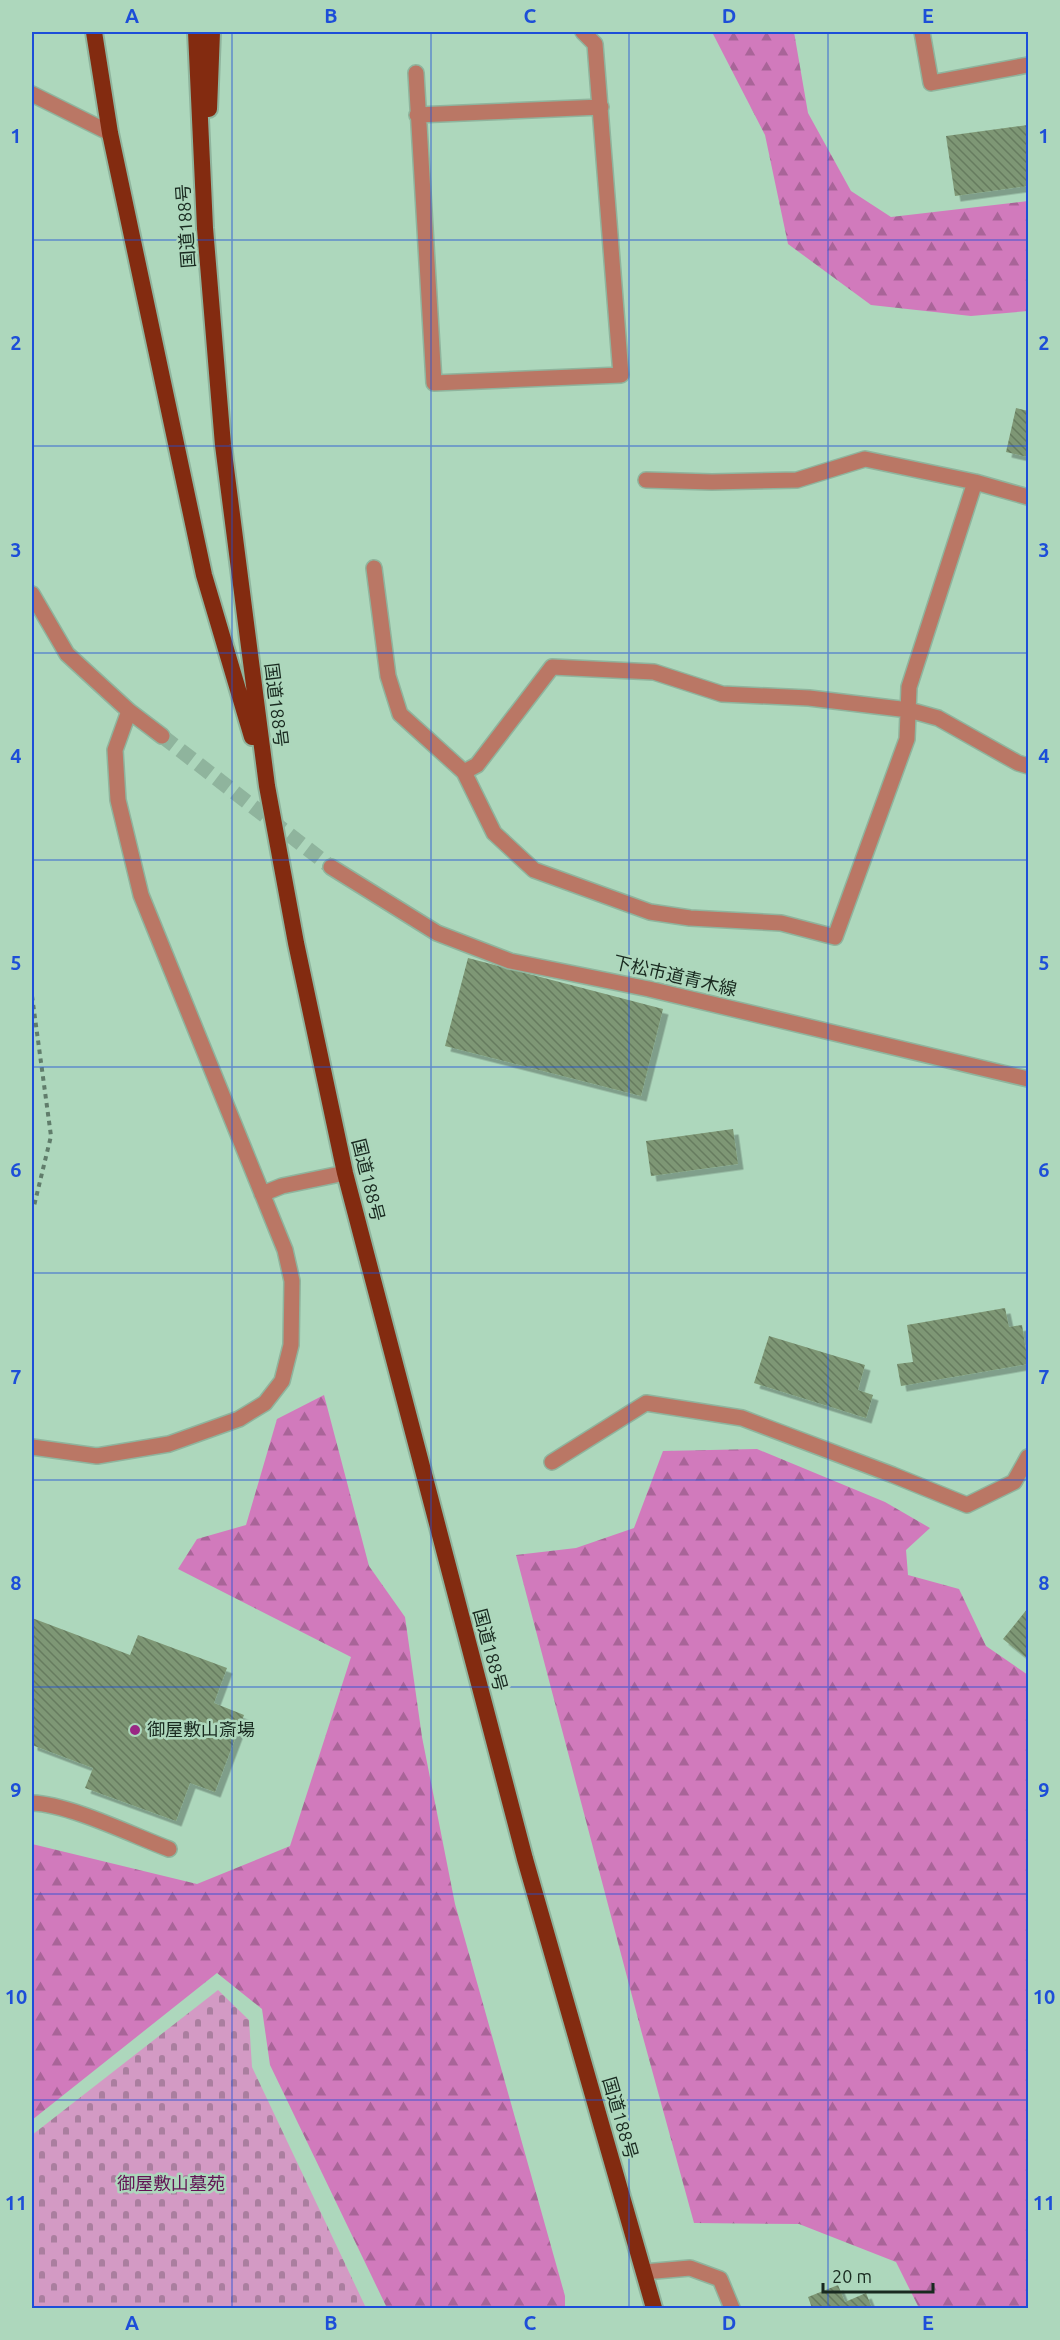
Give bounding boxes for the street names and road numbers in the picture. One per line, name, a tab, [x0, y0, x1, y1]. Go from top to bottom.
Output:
street label: 国道188号	[172, 183, 198, 269]
street label: 国道188号	[262, 662, 292, 748]
street label: 下松市道青木線	[612, 951, 739, 999]
street label: 国道188号	[349, 1136, 389, 1223]
street label: 国道188号	[470, 1606, 512, 1693]
street label: 国道188号	[600, 2074, 642, 2161]

